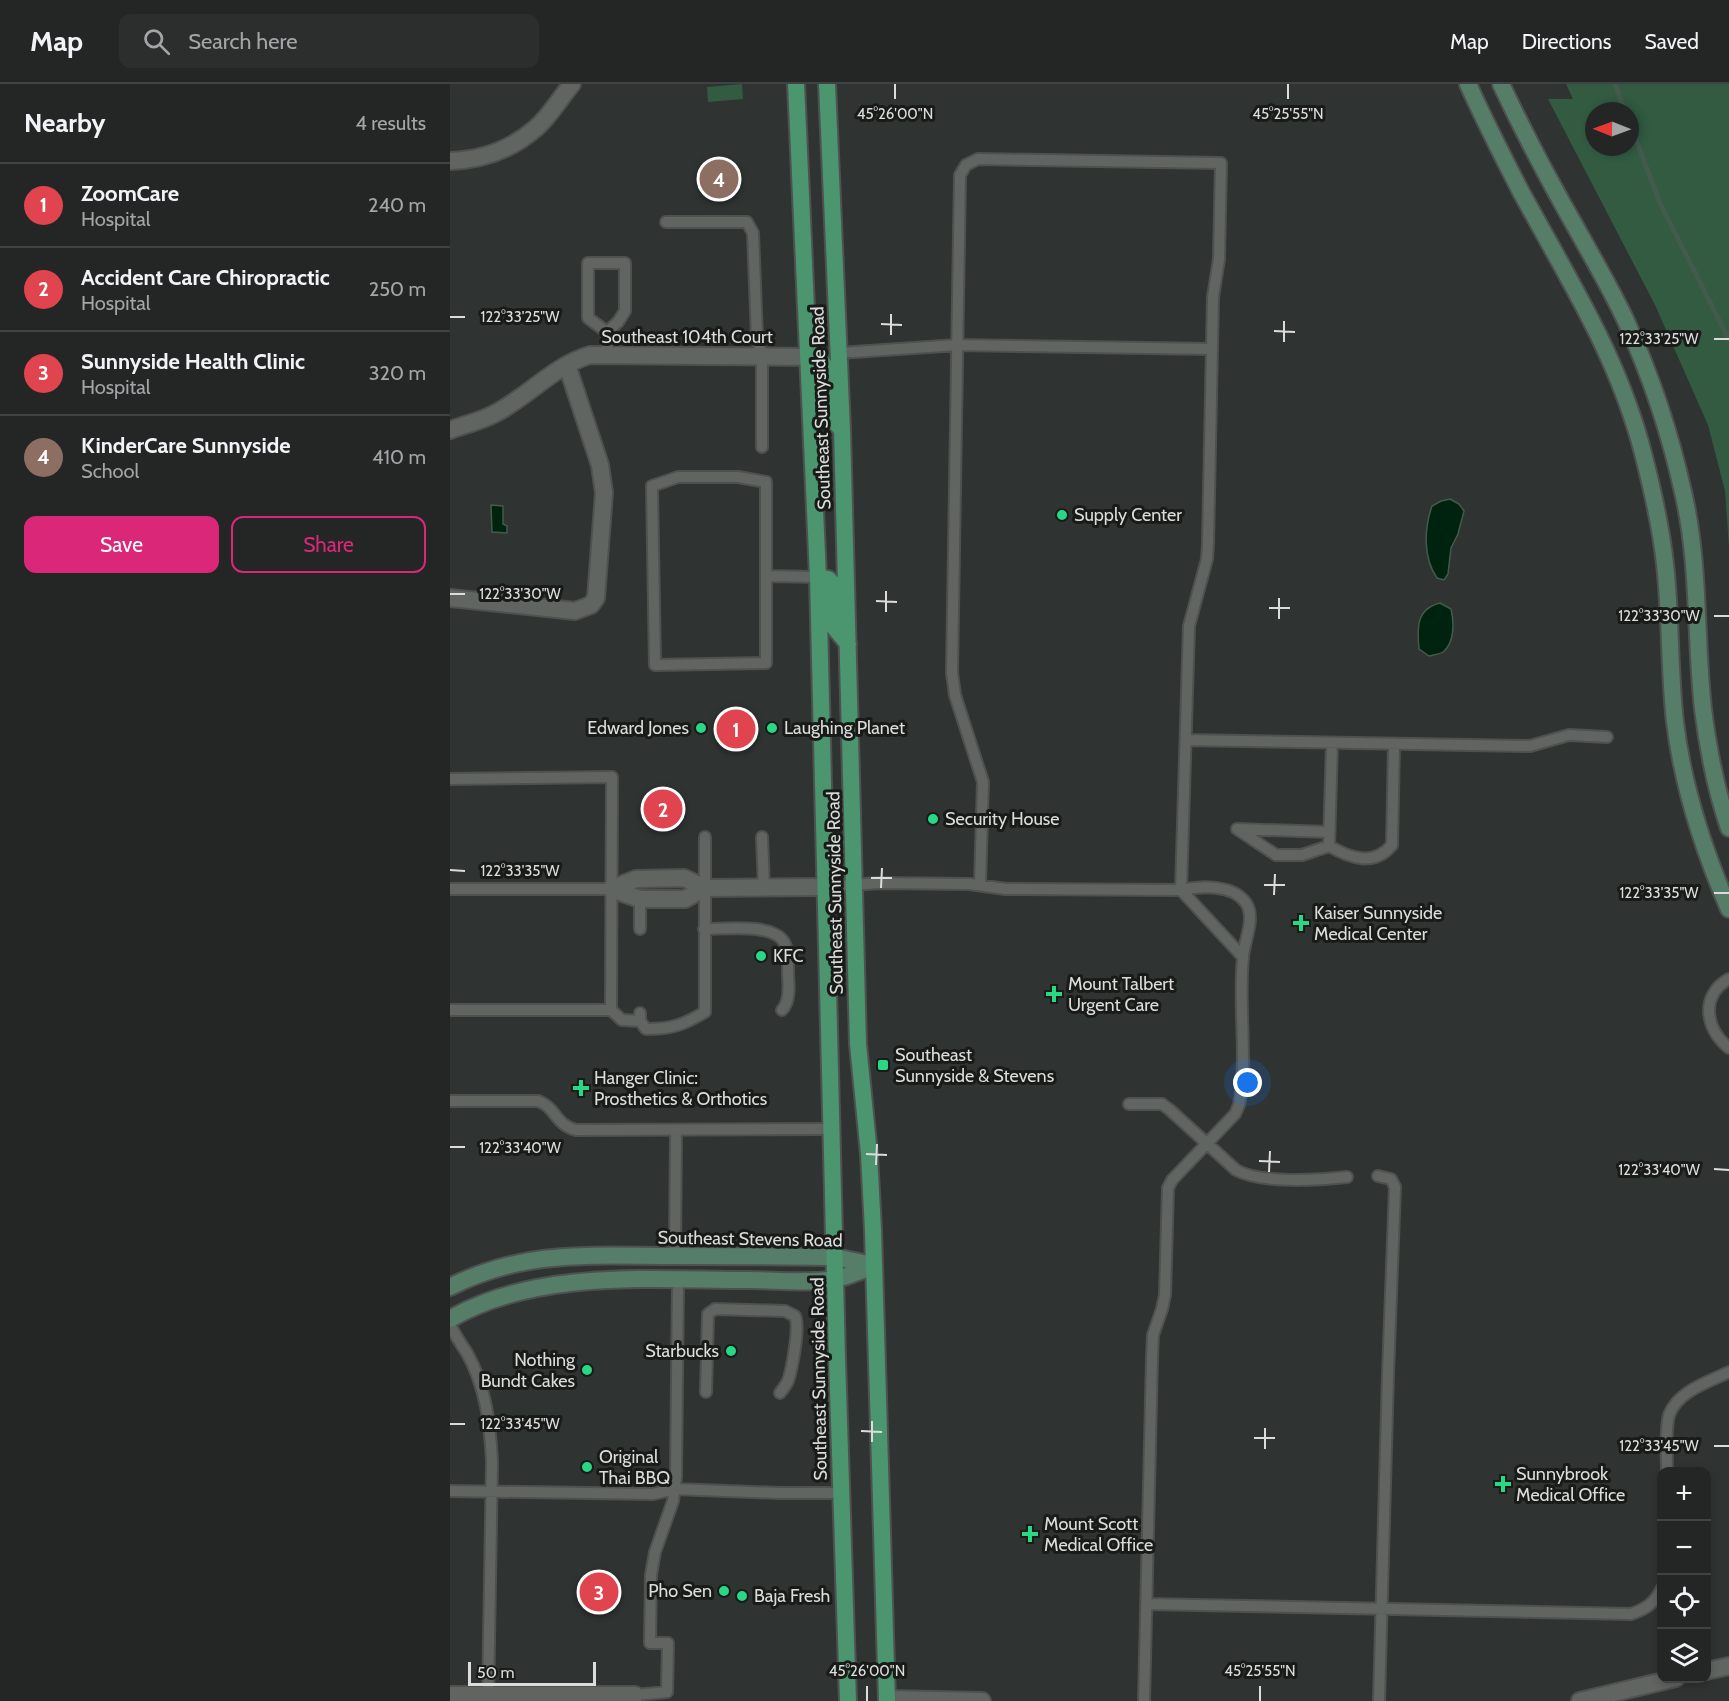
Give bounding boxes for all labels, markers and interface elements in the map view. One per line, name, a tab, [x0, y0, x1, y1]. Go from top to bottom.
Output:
search box	[119, 14, 539, 68]
text: Map	[30, 24, 83, 58]
icon: search	[140, 25, 173, 58]
text: Search here	[188, 28, 297, 55]
text: Map	[1450, 29, 1489, 54]
text: Directions	[1522, 29, 1611, 54]
text: Saved	[1644, 29, 1699, 54]
north arrow	[1585, 102, 1639, 156]
text: 45°26'00"N	[857, 105, 933, 123]
text: 45°25'55"N	[1252, 105, 1324, 123]
text: Nearby	[24, 107, 105, 139]
text: 4 results	[355, 111, 426, 135]
pin: 4	[700, 156, 738, 202]
text: ZoomCare	[81, 180, 179, 207]
text: 1	[40, 193, 47, 217]
text: 240 m	[368, 193, 426, 217]
text: Hospital	[81, 207, 151, 231]
text: Accident Care Chiropractic	[81, 264, 330, 291]
text: 2	[38, 277, 49, 301]
text: 250 m	[369, 277, 426, 301]
text: Hospital	[81, 291, 151, 315]
street label: Southeast Sunnyside Road	[806, 306, 836, 510]
text: 122°33'25"W	[481, 308, 560, 326]
street label: Southeast 104th Court	[601, 326, 773, 348]
text: 122°33'25"W	[1620, 330, 1699, 348]
text: Sunnyside Health Clinic	[81, 348, 305, 375]
text: 3	[38, 361, 49, 385]
text: 320 m	[369, 361, 426, 385]
text: Hospital	[81, 375, 151, 399]
text: KinderCare Sunnyside	[81, 432, 291, 459]
text: 4	[37, 445, 50, 469]
text: 410 m	[372, 445, 426, 469]
text: School	[81, 459, 139, 483]
place label: Supply Center	[1074, 504, 1182, 526]
marker: Supply Center	[1055, 508, 1069, 522]
button: Save	[24, 516, 219, 573]
button: Share	[231, 516, 426, 573]
text: 122°33'30"W	[479, 585, 562, 603]
text: 122°33'30"W	[1618, 607, 1701, 625]
pin: 1	[716, 706, 756, 752]
place label: Edward Jones	[587, 717, 689, 739]
place label: Laughing Planet	[784, 717, 905, 739]
marker: Edward Jones	[694, 721, 708, 735]
marker: Laughing Planet	[765, 721, 779, 735]
pin: 2	[644, 786, 682, 832]
street label: Southeast Sunnyside Road	[822, 791, 848, 995]
place label: Security House	[945, 808, 1060, 830]
marker: Security House	[926, 812, 940, 826]
text: 122°33'35"W	[480, 862, 560, 880]
text: 122°33'35"W	[1619, 884, 1699, 902]
place label: Kaiser Sunnyside Medical Center	[1314, 902, 1442, 945]
marker: Kaiser Sunnyside Medical Center	[1292, 914, 1310, 932]
place label: KFC	[773, 945, 804, 967]
marker: KFC	[754, 949, 768, 963]
place label: Mount Talbert Urgent Care	[1068, 973, 1174, 1016]
marker: Mount Talbert Urgent Care	[1045, 985, 1063, 1003]
place label: Southeast Sunnyside & Stevens	[895, 1044, 1054, 1087]
marker: Southeast Sunnyside & Stevens	[876, 1058, 890, 1072]
place label: Hanger Clinic: Prosthetics & Orthotics	[594, 1067, 767, 1110]
your location	[1233, 1068, 1262, 1097]
marker: Hanger Clinic: Prosthetics & Orthotics	[572, 1079, 590, 1097]
text: 122°33'40"W	[479, 1139, 562, 1157]
text: 122°33'40"W	[1618, 1161, 1701, 1179]
street label: Southeast Stevens Road	[657, 1226, 843, 1252]
street label: Southeast Sunnyside Road	[806, 1277, 832, 1481]
place label: Starbucks	[645, 1340, 719, 1362]
marker: Starbucks	[724, 1344, 738, 1358]
place label: Nothing Bundt Cakes	[481, 1349, 576, 1392]
marker: Nothing Bundt Cakes	[580, 1363, 594, 1377]
text: 122°33'45"W	[480, 1415, 560, 1433]
text: 122°33'45"W	[1619, 1437, 1699, 1455]
place label: Original Thai BBQ	[599, 1446, 670, 1489]
marker: Original Thai BBQ	[580, 1460, 594, 1474]
place label: Sunnybrook Medical Office	[1516, 1463, 1625, 1506]
map controls	[1657, 1467, 1711, 1683]
button: +	[1657, 1467, 1711, 1521]
marker: Sunnybrook Medical Office	[1494, 1475, 1512, 1493]
place label: Mount Scott Medical Office	[1044, 1513, 1153, 1556]
button: −	[1657, 1521, 1711, 1575]
marker: Mount Scott Medical Office	[1021, 1525, 1039, 1543]
pin: 3	[580, 1570, 618, 1614]
button: locate	[1657, 1575, 1711, 1629]
place label: Pho Sen	[648, 1580, 712, 1602]
marker: Pho Sen	[717, 1584, 731, 1598]
place label: Baja Fresh	[754, 1585, 830, 1607]
marker: Baja Fresh	[735, 1589, 749, 1603]
button: layers	[1657, 1629, 1711, 1683]
scale bar	[468, 1659, 596, 1686]
text: 45°26'00"N	[829, 1662, 905, 1680]
text: 45°25'55"N	[1224, 1662, 1296, 1680]
text: 50 m	[477, 1663, 514, 1682]

